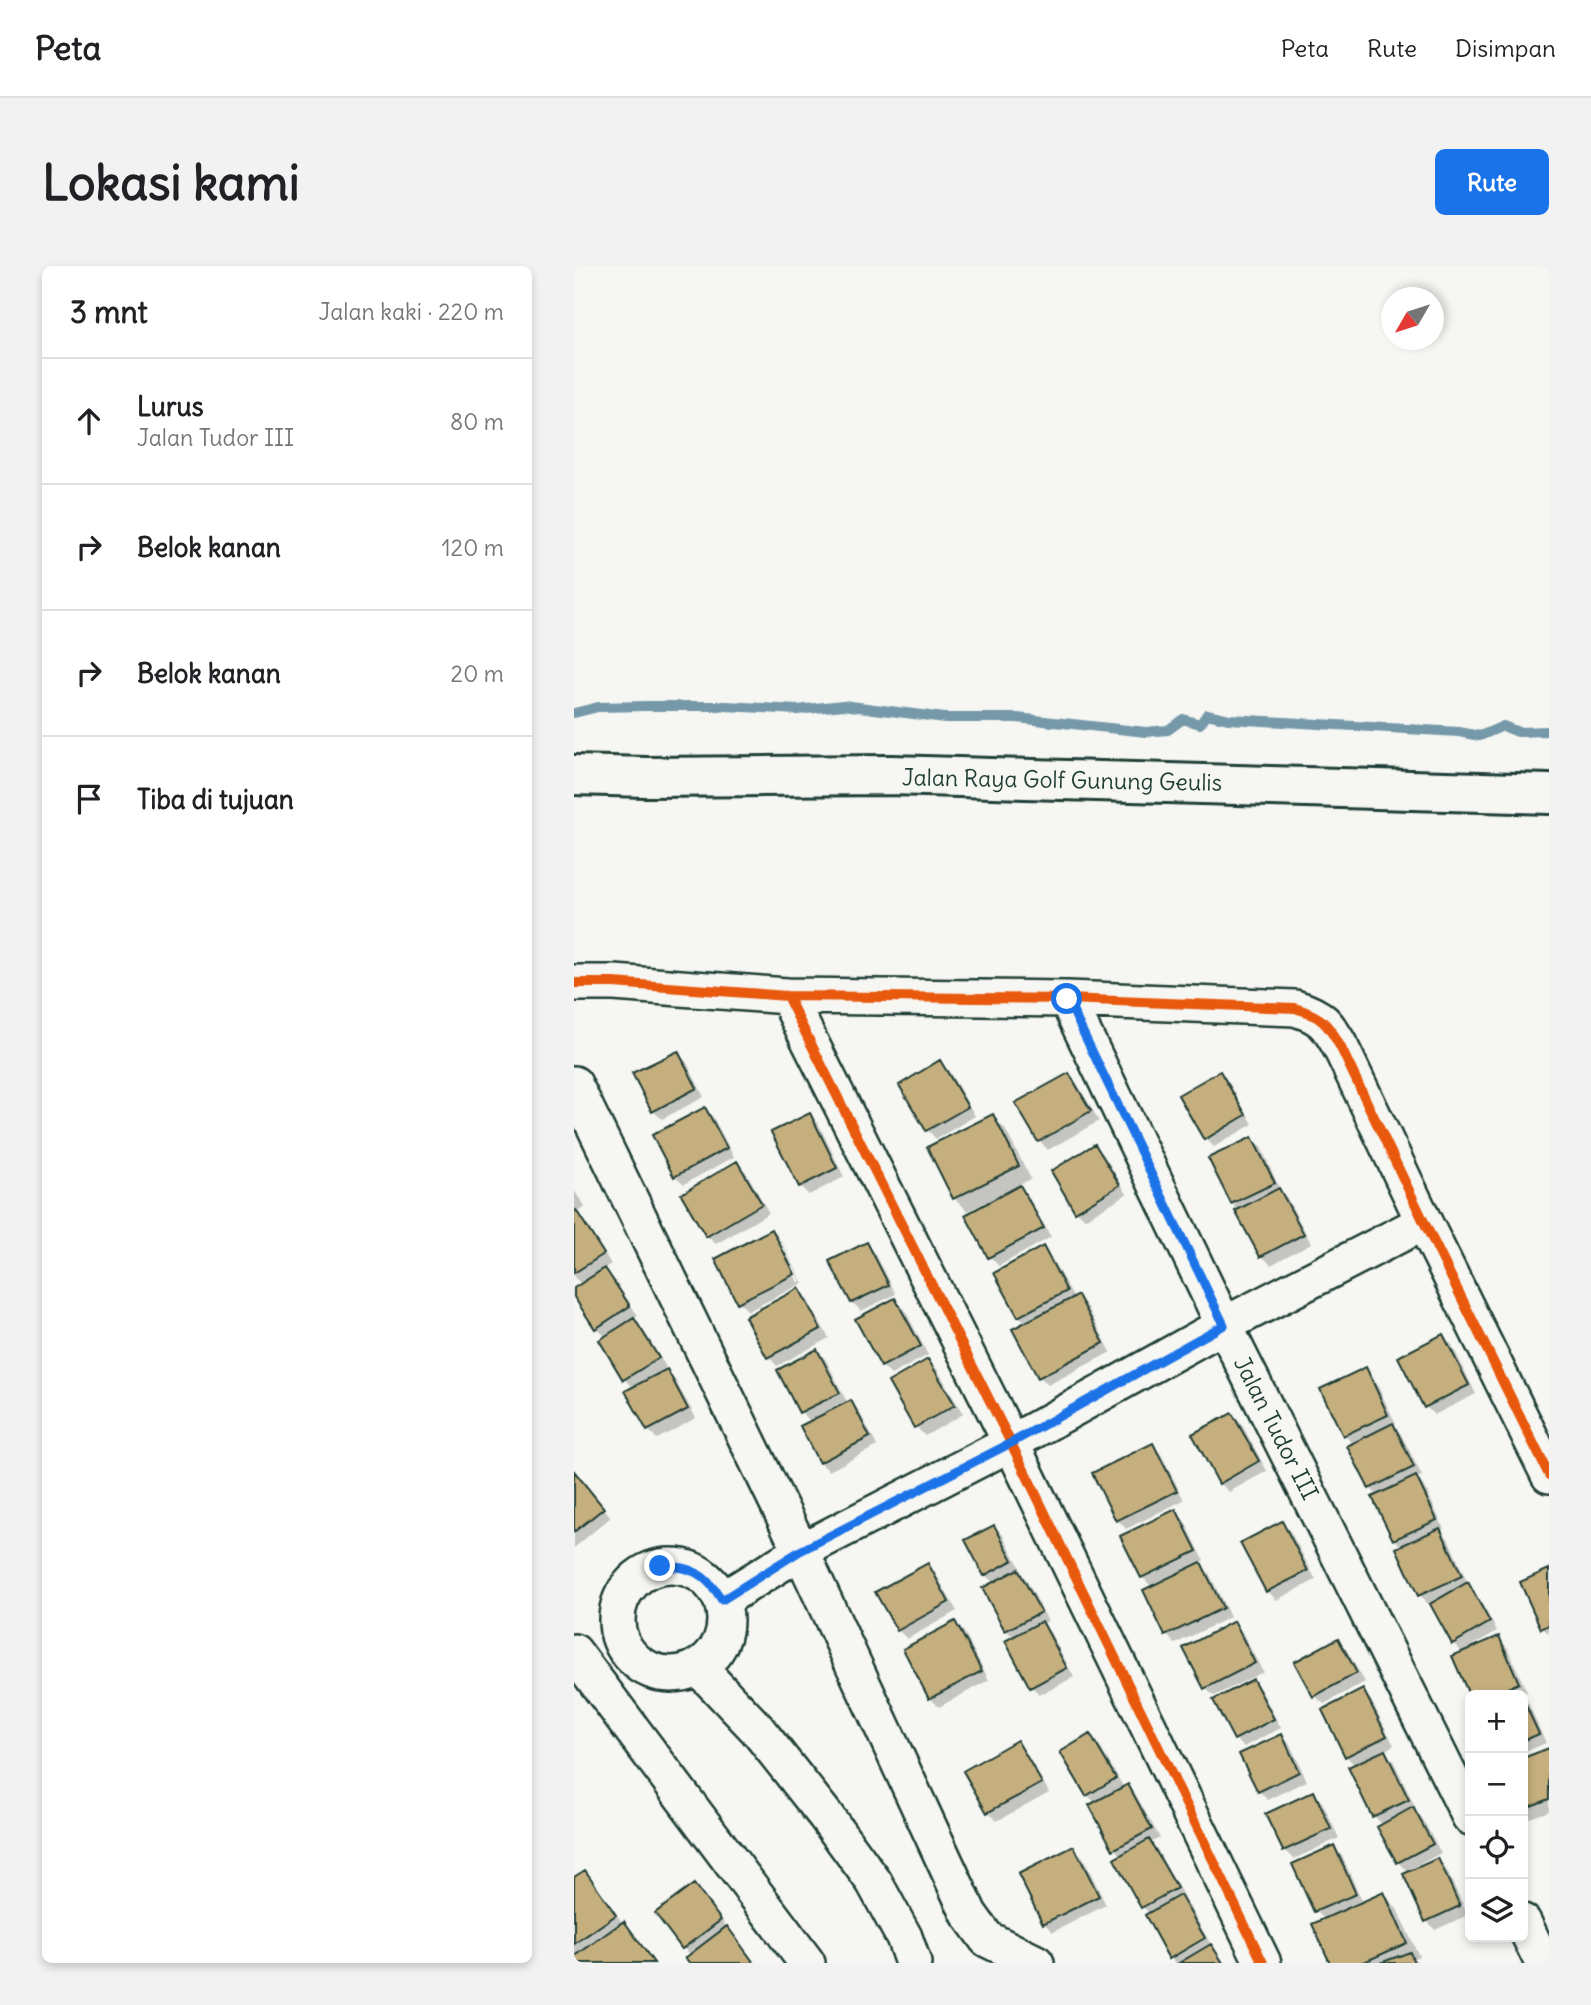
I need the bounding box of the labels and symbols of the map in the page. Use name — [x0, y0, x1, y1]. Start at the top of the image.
north arrow — [1381, 287, 1444, 350]
street label: Jalan Raya Golf Gunung Geulis — [902, 762, 1222, 797]
route start — [1051, 983, 1082, 1014]
street label: Jalan Tudor III — [1228, 1351, 1325, 1504]
route end — [644, 1550, 675, 1581]

